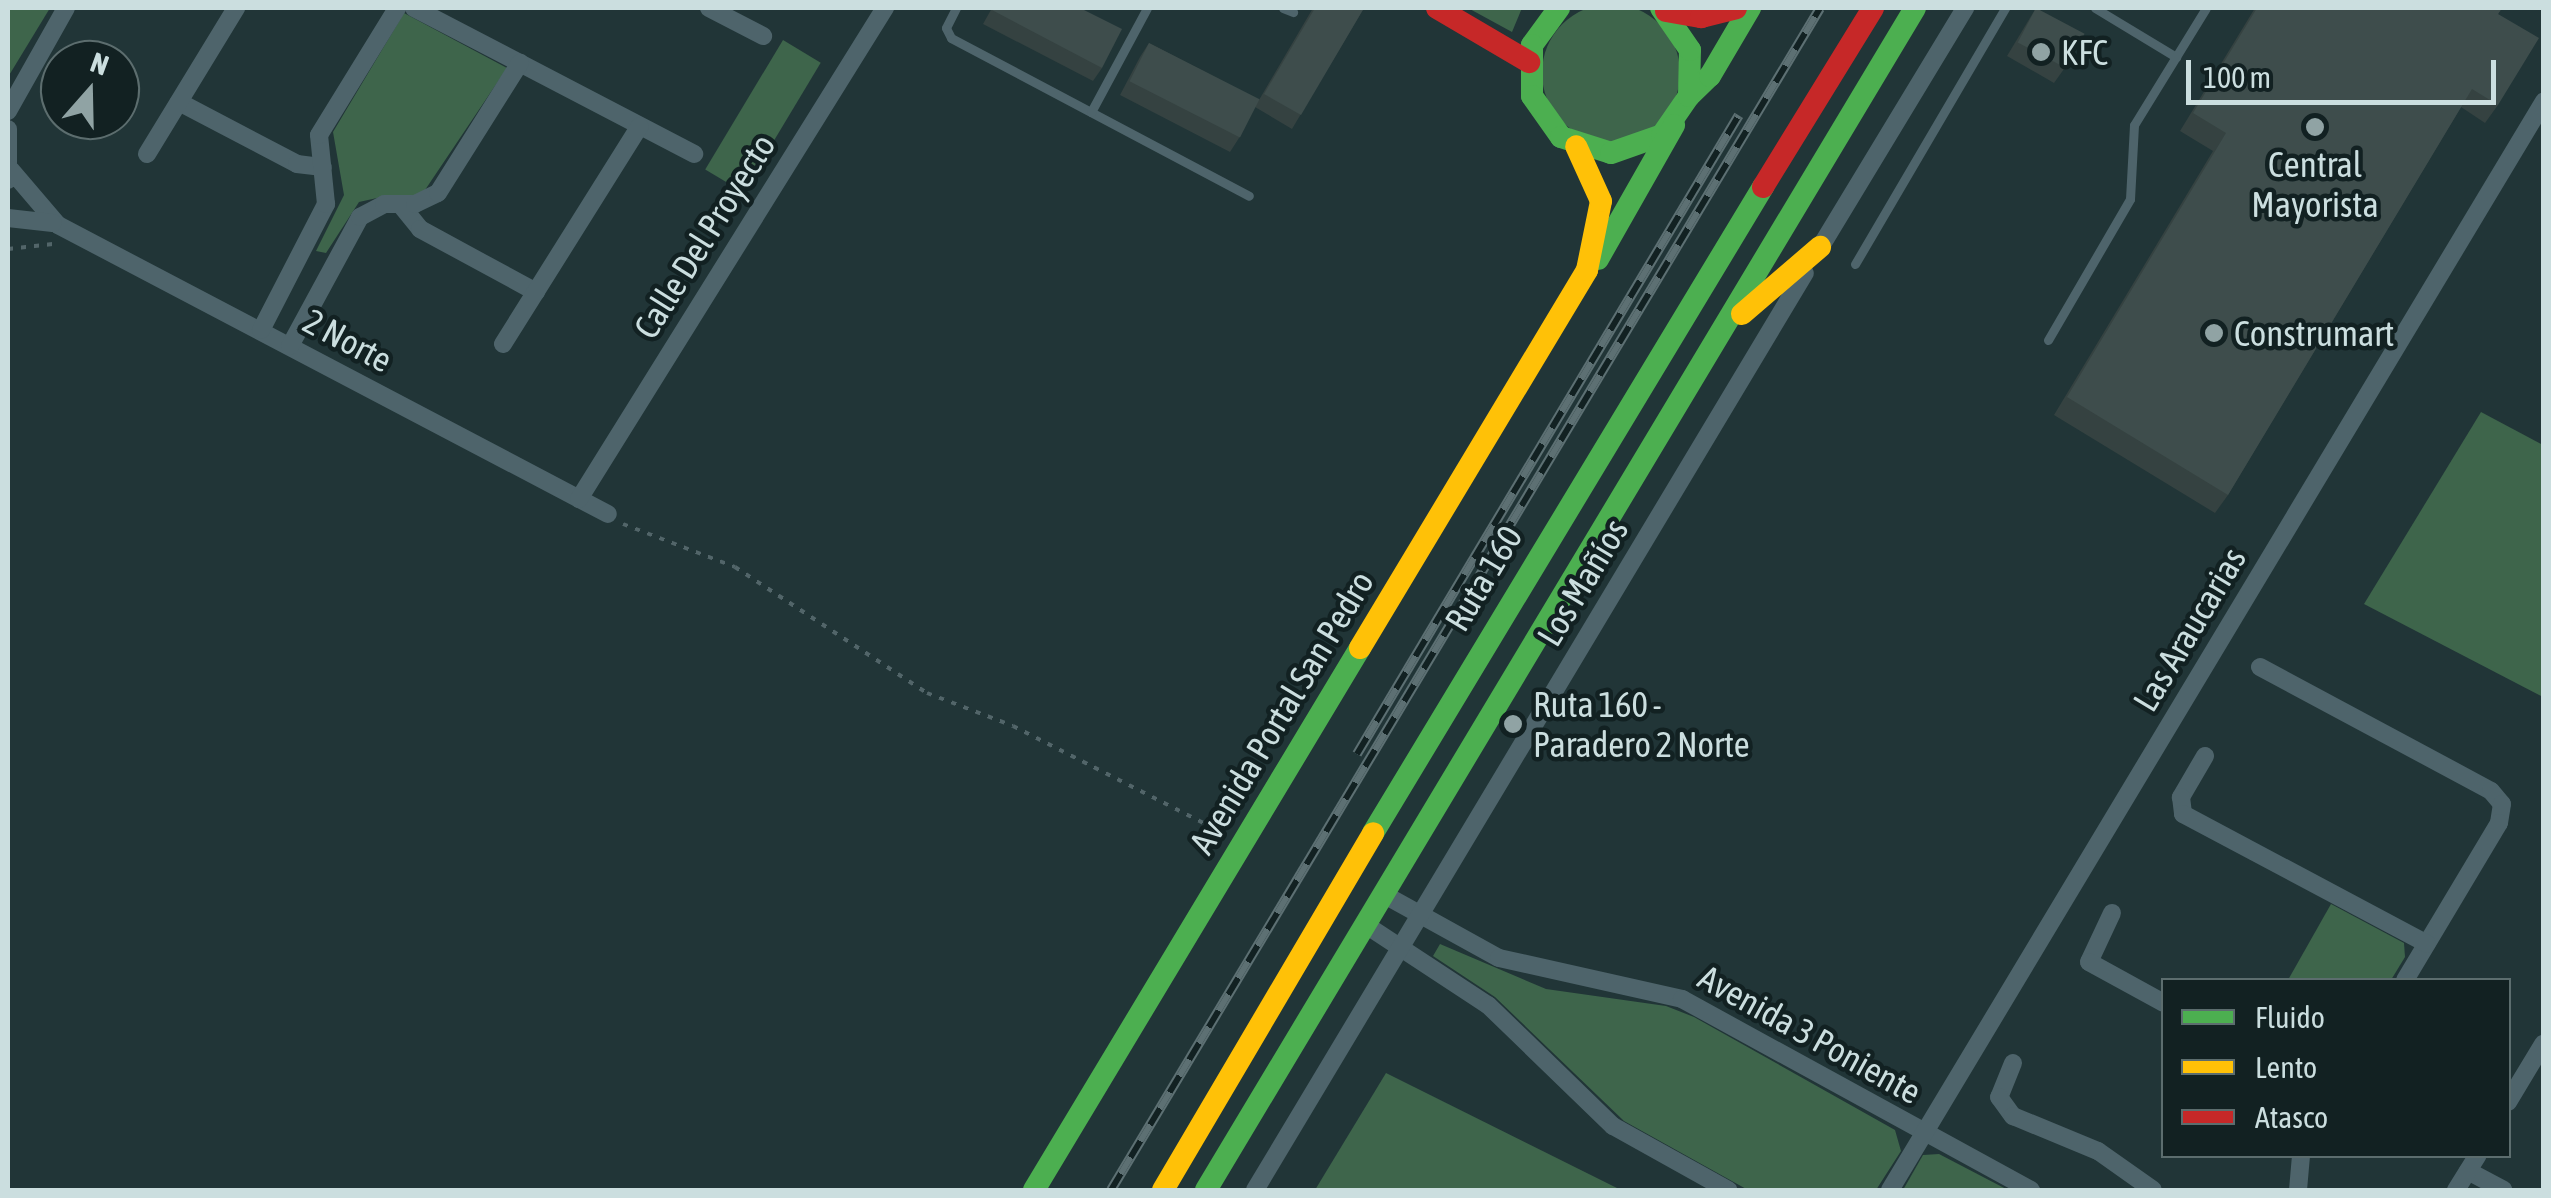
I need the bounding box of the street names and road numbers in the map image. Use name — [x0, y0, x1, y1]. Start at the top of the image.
street label: Calle Del Proyecto — [624, 126, 784, 346]
street label: 2 Norte — [297, 299, 399, 381]
street label: Los Mañíos — [1528, 511, 1636, 653]
street label: Ruta 160 — [1435, 518, 1531, 638]
street label: Las Araucarias — [2124, 540, 2254, 718]
street label: Avenida Portal San Pedro — [1180, 563, 1382, 861]
street label: Avenida 3 Poniente — [1691, 956, 1929, 1112]

